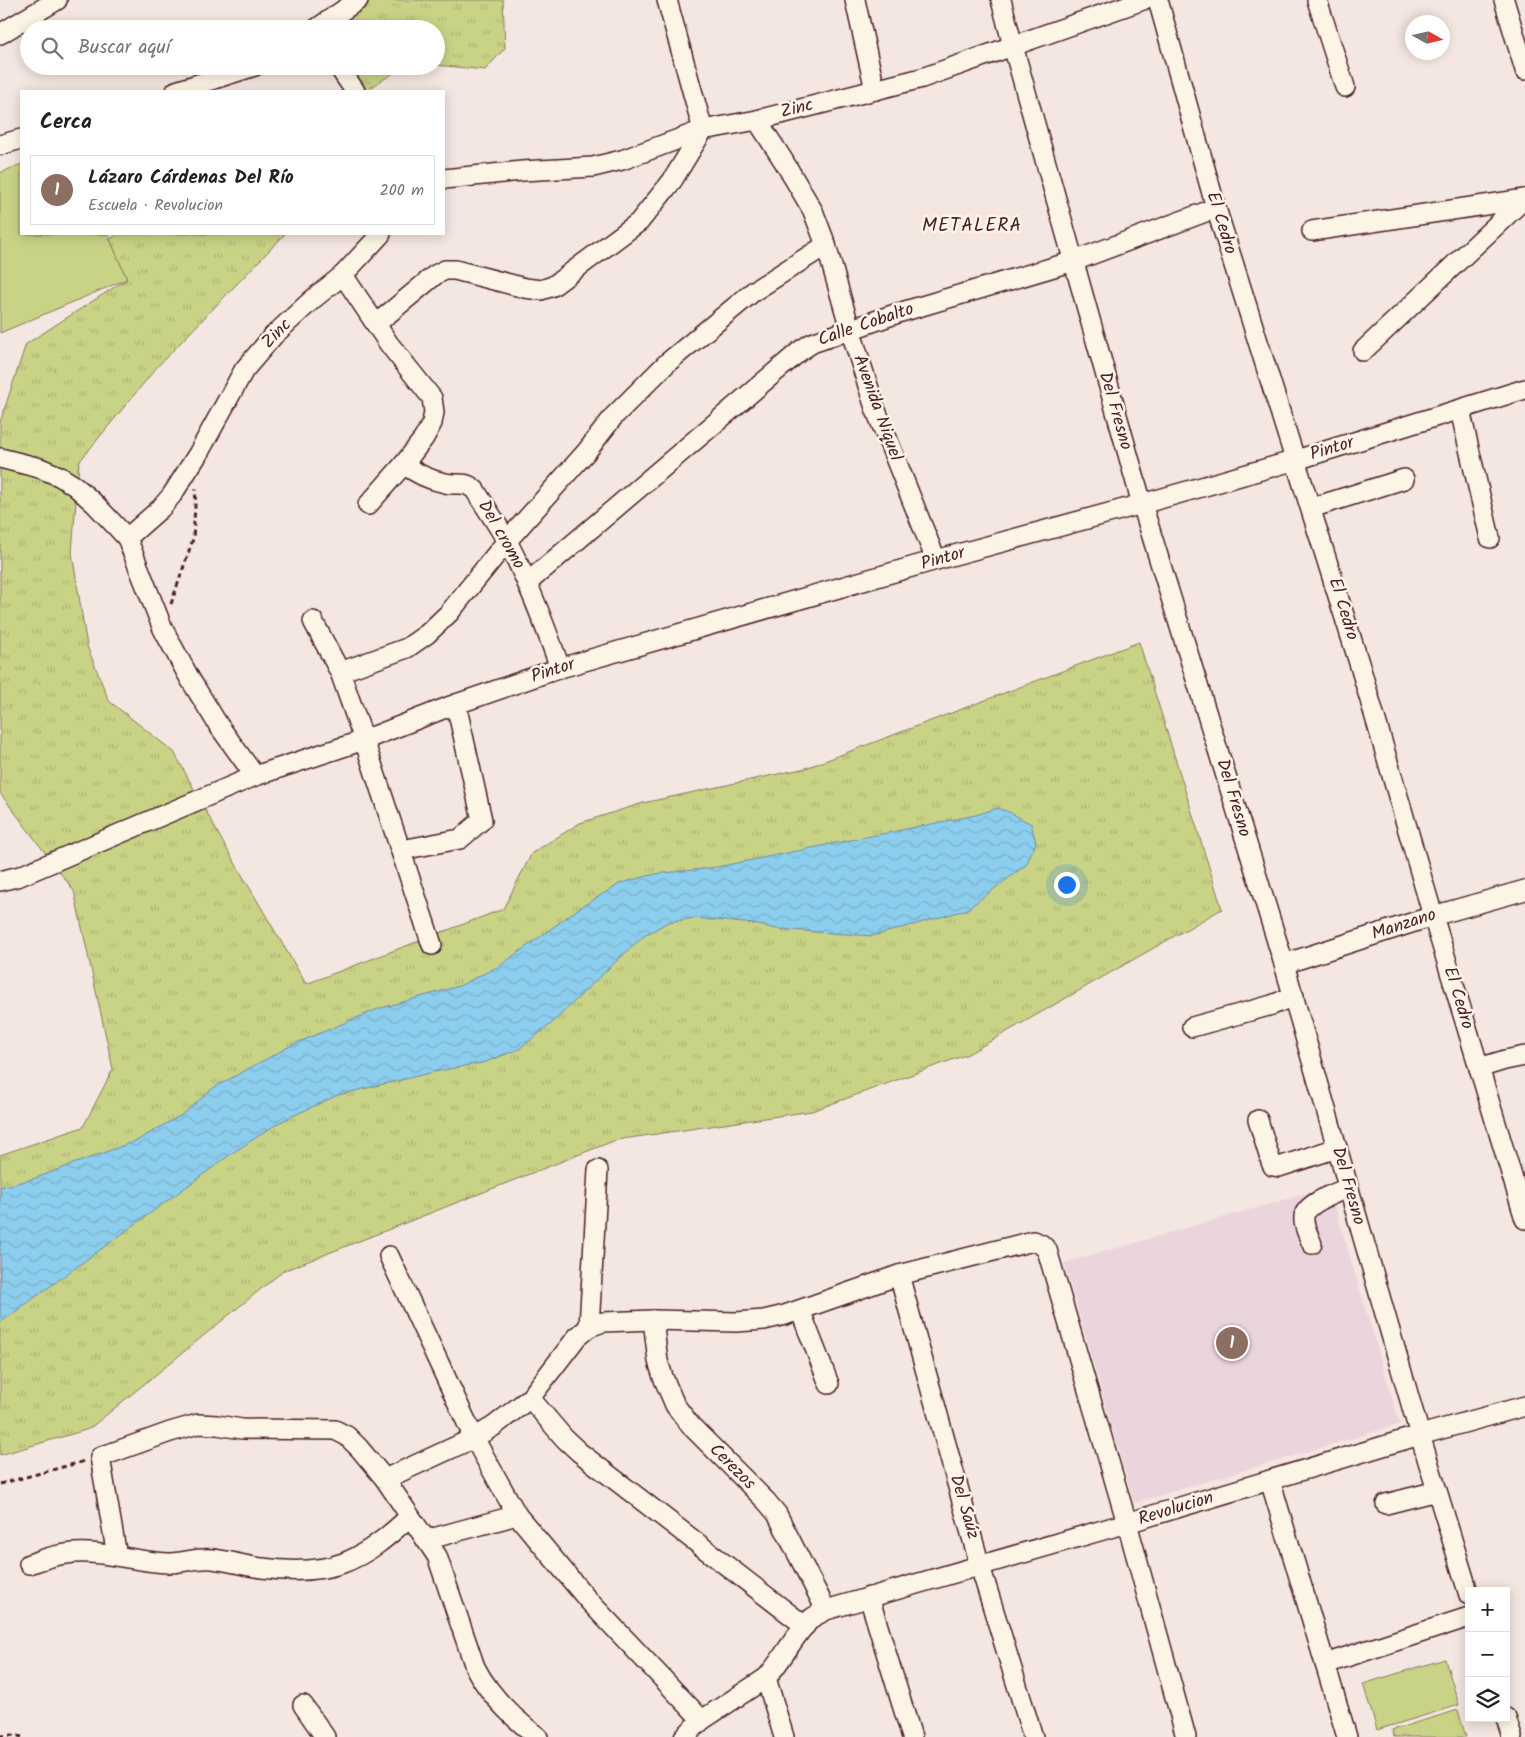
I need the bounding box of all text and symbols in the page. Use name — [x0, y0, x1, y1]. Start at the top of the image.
north arrow — [1405, 15, 1450, 60]
search box — [20, 20, 445, 75]
text: Buscar aquí — [78, 33, 170, 63]
icon: search — [38, 34, 66, 62]
street label: Zinc — [777, 91, 817, 127]
text: Cerca — [40, 106, 92, 139]
text: Lázaro Cárdenas Del Río — [88, 163, 294, 193]
text: 1 — [55, 178, 59, 203]
text: 200 m — [380, 178, 424, 203]
street label: El Cedro — [1198, 188, 1244, 258]
text: Escuela · Revolucion — [88, 193, 223, 218]
district label: METALERA — [922, 211, 1022, 241]
street label: Calle Cobalto — [814, 295, 918, 355]
street label: Zinc — [255, 312, 299, 356]
street label: Avenida Niquel — [844, 351, 910, 466]
street label: Del Fresno — [1090, 368, 1140, 454]
street label: Pintor — [1306, 428, 1359, 469]
street label: Del cromo — [469, 495, 533, 575]
street label: Pintor — [918, 539, 969, 579]
street label: El Cedro — [1320, 574, 1366, 644]
street label: Pintor — [527, 650, 580, 692]
street label: Del Fresno — [1207, 755, 1259, 841]
your location — [1054, 872, 1080, 898]
street label: Manzano — [1368, 901, 1440, 949]
street label: El Cedro — [1435, 963, 1481, 1033]
street label: Del Fresno — [1323, 1143, 1373, 1229]
pin: 1 — [1216, 1324, 1248, 1362]
street label: Cerezos — [702, 1437, 763, 1498]
street label: Del Saúz — [941, 1471, 987, 1543]
street label: Revolucion — [1135, 1484, 1217, 1534]
map controls — [1465, 1587, 1510, 1722]
button: + — [1465, 1587, 1510, 1632]
button: − — [1465, 1632, 1510, 1677]
button: layers — [1465, 1677, 1510, 1722]

